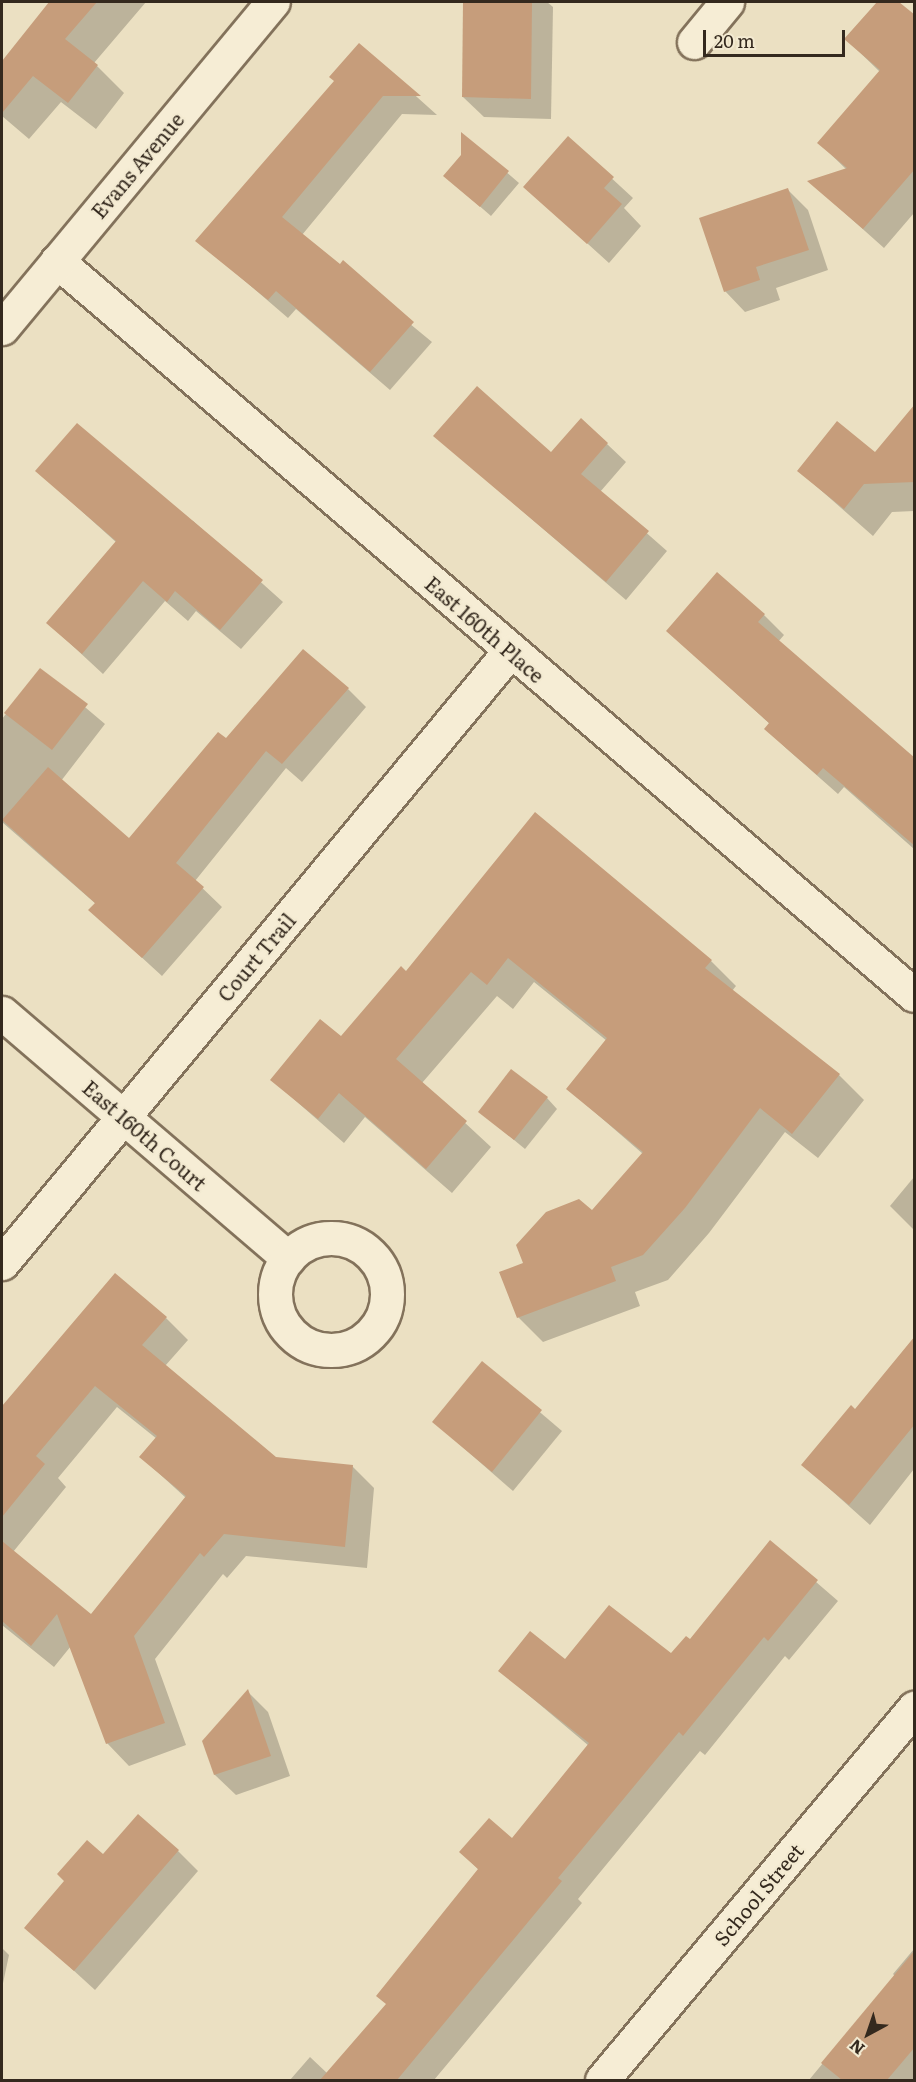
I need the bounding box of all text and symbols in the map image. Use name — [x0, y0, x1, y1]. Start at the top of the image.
scale bar — [706, 18, 848, 56]
text: 20 m — [714, 27, 755, 54]
street label: Evans Avenue — [86, 107, 188, 223]
street label: East 160th Place — [421, 571, 549, 687]
street label: Court Trail — [212, 908, 300, 1006]
street label: East 160th Court — [78, 1075, 212, 1195]
street label: School Street — [708, 1838, 808, 1950]
north arrow — [838, 2004, 898, 2064]
text: N — [844, 2034, 869, 2061]

